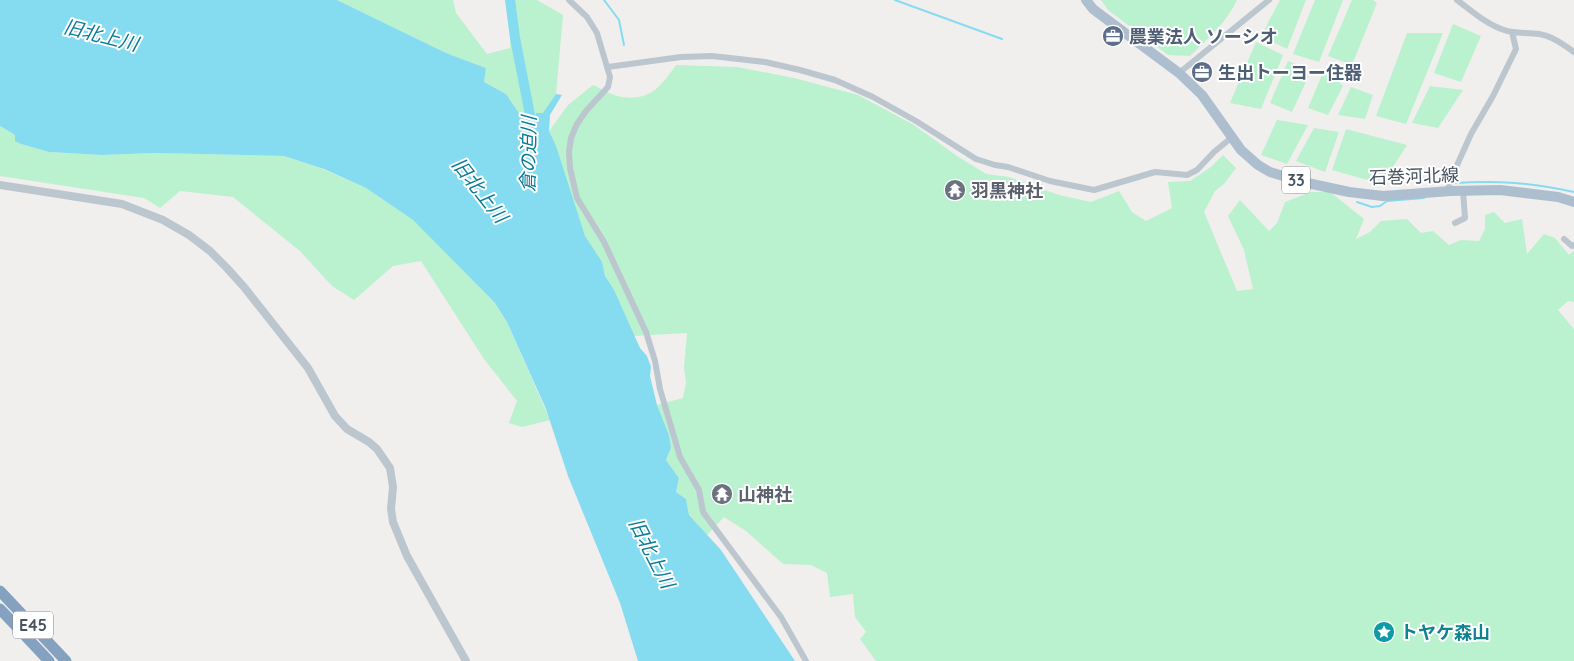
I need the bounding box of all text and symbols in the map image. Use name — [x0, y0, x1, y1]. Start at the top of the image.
water label: 旧北上川 — [61, 14, 143, 56]
office icon: 農業法人 ソーシオ — [1101, 24, 1125, 48]
place label: 農業法人 ソーシオ — [1129, 25, 1278, 48]
office icon: 生出トーヨー住器 — [1190, 60, 1214, 84]
place label: 生出トーヨー住器 — [1218, 61, 1362, 84]
water label: 倉の迫川 — [515, 114, 541, 192]
water label: 旧北上川 — [447, 153, 514, 229]
street label: 石巻河北線 — [1369, 163, 1459, 189]
road number: 33 — [1282, 166, 1310, 194]
temple icon: 羽黒神社 — [943, 178, 967, 202]
place label: 羽黒神社 — [971, 179, 1043, 202]
temple icon: 山神社 — [710, 482, 734, 506]
place label: 山神社 — [738, 483, 792, 506]
water label: 旧北上川 — [624, 514, 681, 594]
road number: E45 — [13, 612, 53, 638]
place icon: トヤケ森山 — [1372, 620, 1396, 644]
place label: トヤケ森山 — [1400, 621, 1490, 644]

